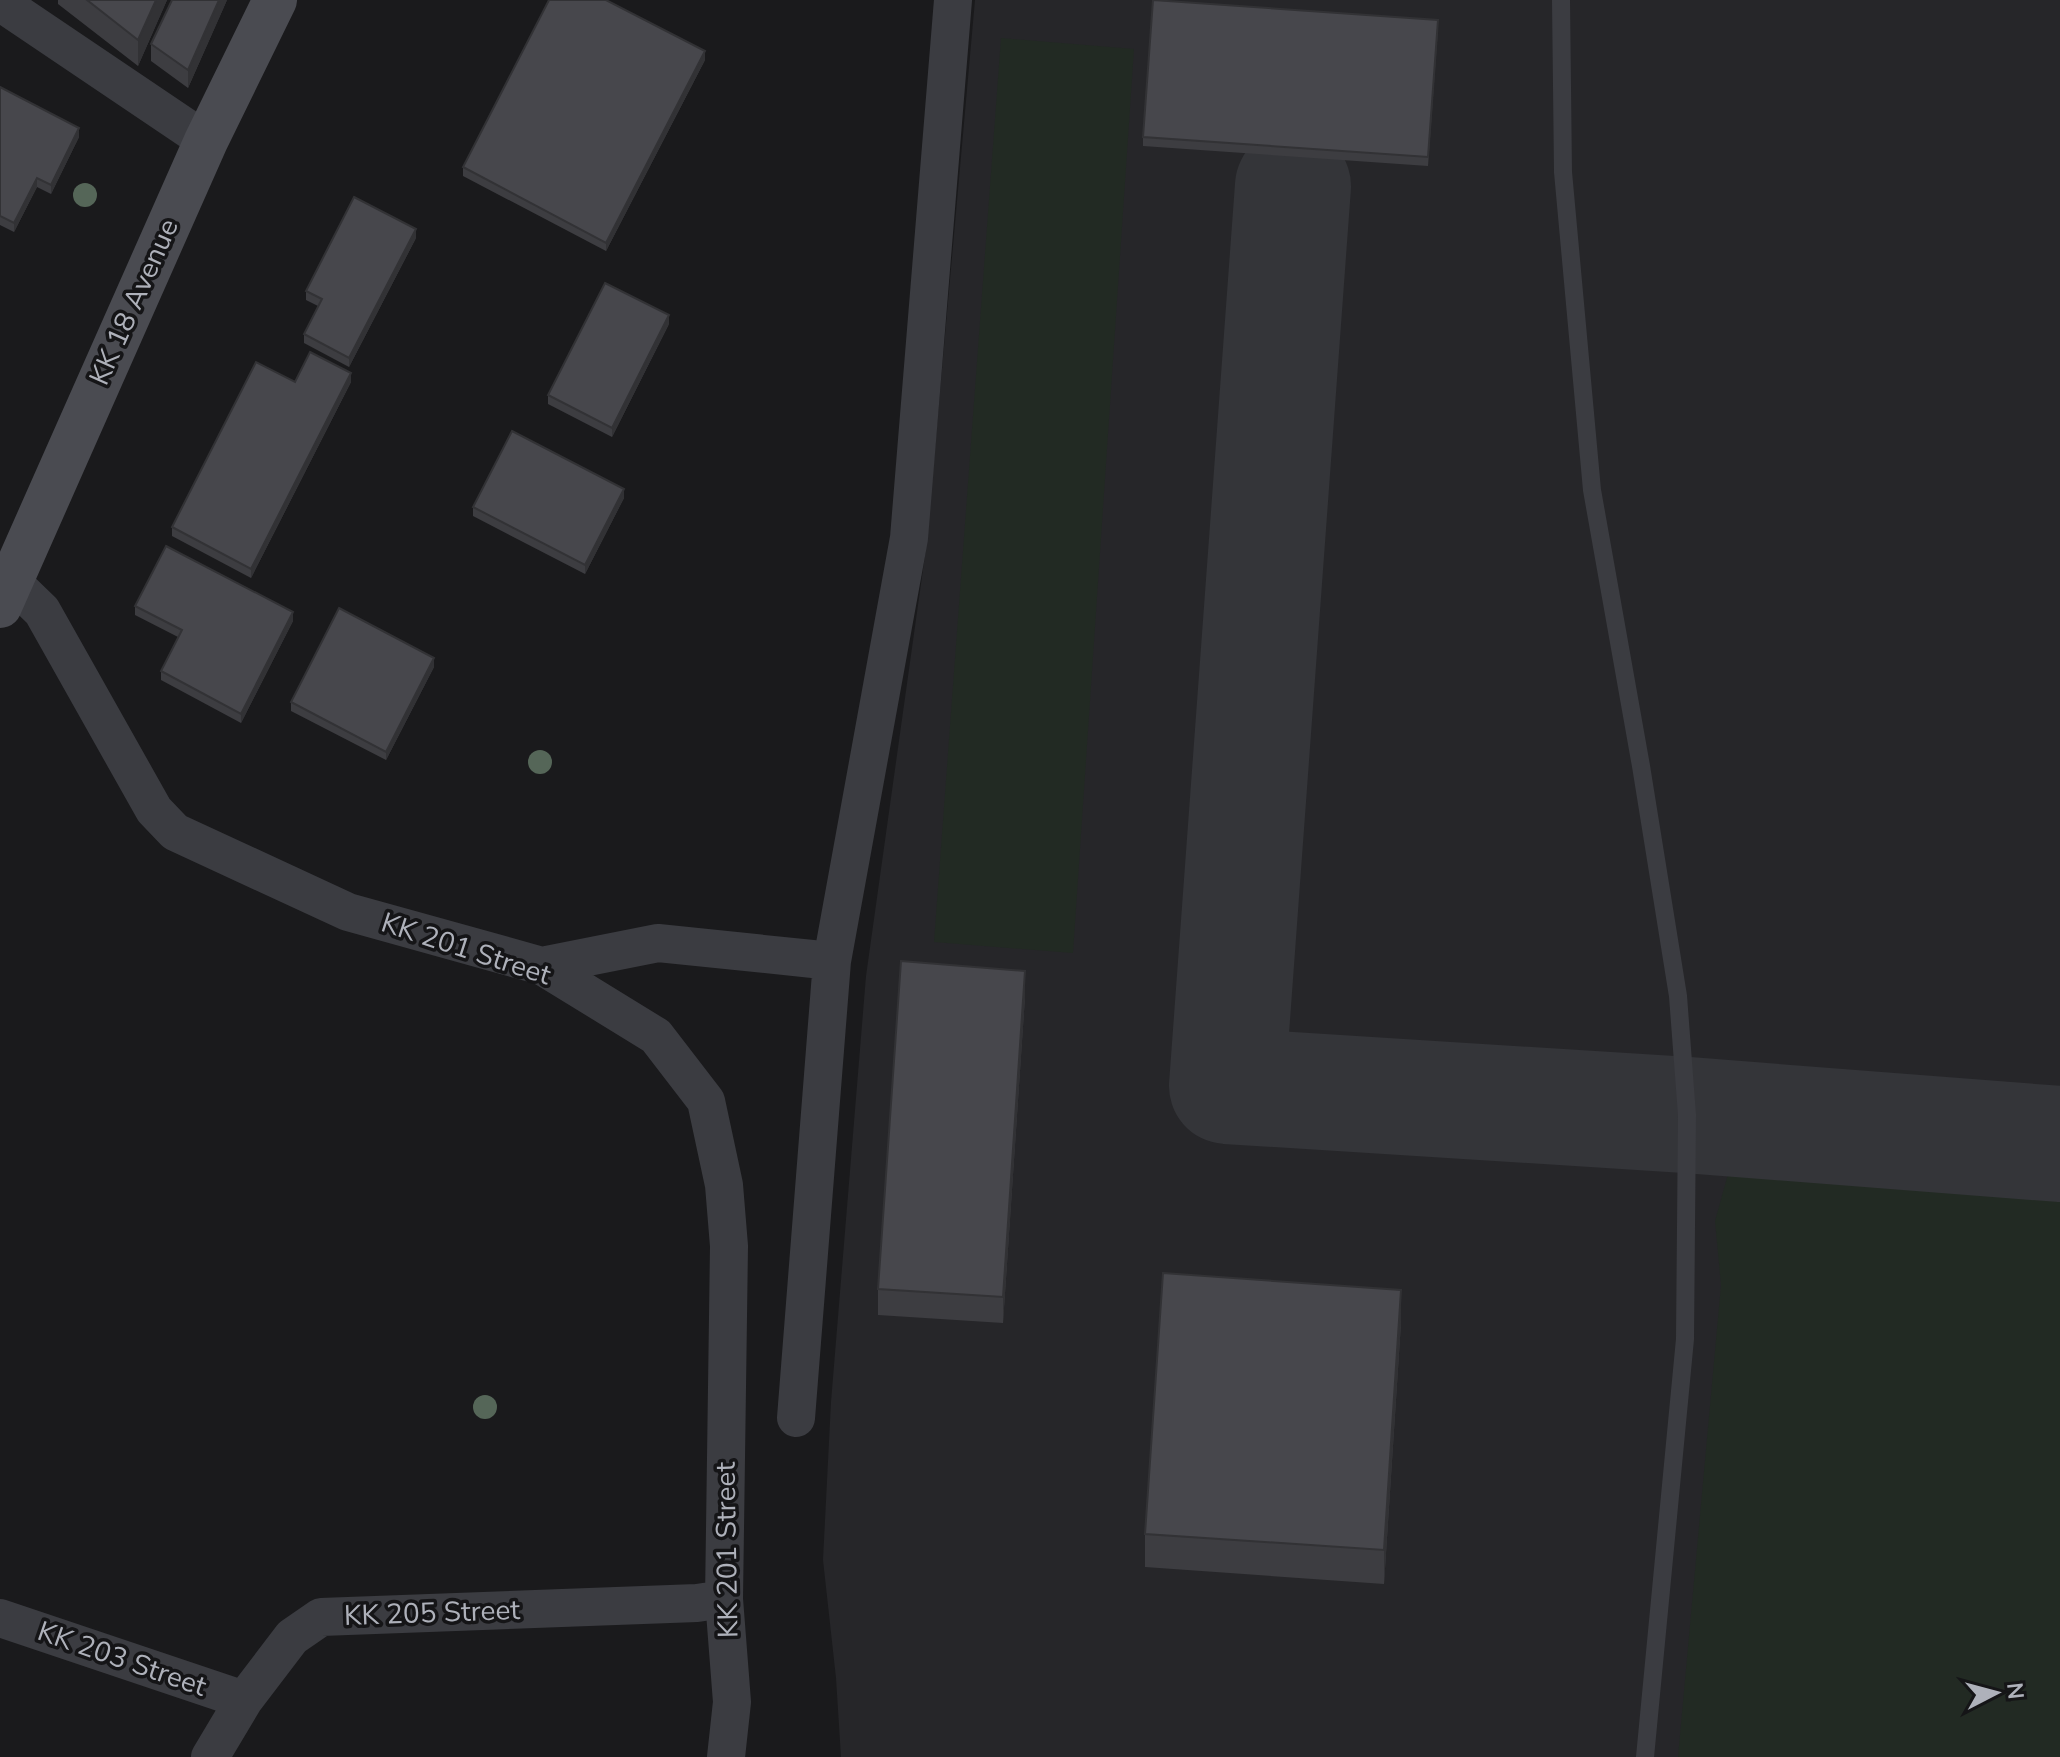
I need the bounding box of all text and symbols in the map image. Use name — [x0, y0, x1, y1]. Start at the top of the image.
street label: KK 18 Avenue — [80, 213, 188, 391]
street label: KK 201 Street — [376, 904, 556, 994]
street label: KK 201 Street — [706, 1461, 748, 1638]
street label: KK 205 Street — [343, 1591, 521, 1635]
street label: KK 203 Street — [33, 1612, 212, 1706]
north arrow — [1956, 1653, 2036, 1733]
text: N — [1999, 1681, 2031, 1701]

